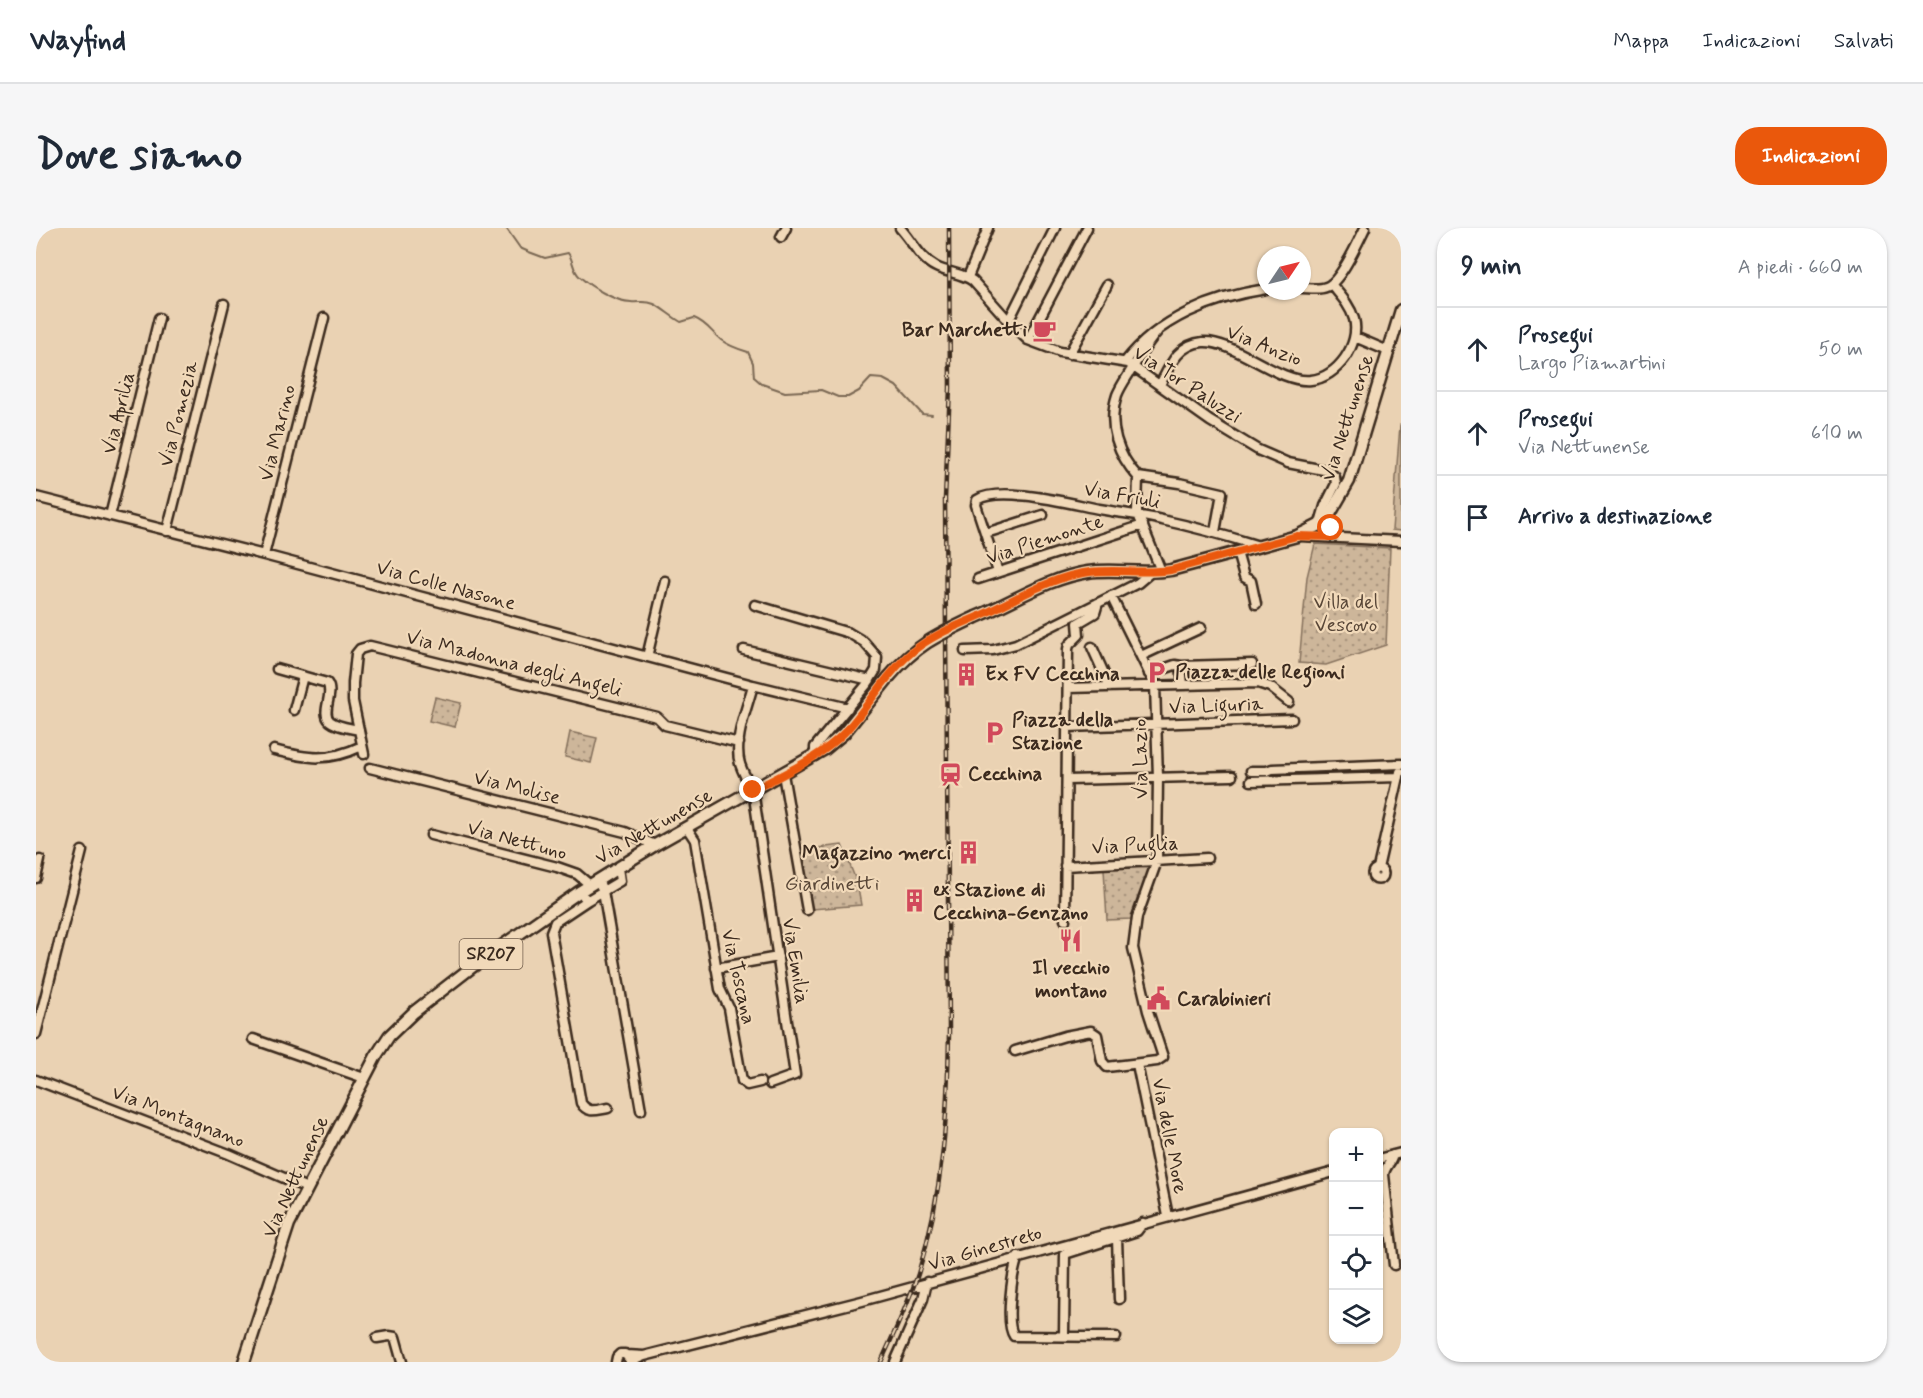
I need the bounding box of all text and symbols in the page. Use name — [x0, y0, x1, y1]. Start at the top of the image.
text: Wayfind — [30, 23, 126, 60]
text: Mappa — [1613, 27, 1669, 55]
text: Indicazioni — [1702, 27, 1801, 55]
text: Salvati — [1834, 27, 1893, 55]
button: Indicazioni — [1735, 127, 1887, 185]
text: Dove siamo — [36, 129, 242, 184]
north arrow — [1257, 246, 1311, 300]
text: 9 min — [1461, 250, 1522, 284]
text: A piedi · 660 m — [1738, 254, 1863, 281]
place label: Bar Marchetti — [902, 317, 1027, 344]
cafe icon: Bar Marchetti — [1032, 317, 1058, 343]
street label: Via Anzio — [1222, 319, 1306, 373]
text: Prosegui — [1518, 322, 1593, 350]
icon: ahead — [1461, 333, 1494, 366]
text: 50 m — [1818, 336, 1863, 363]
street label: Via Tor Paluzzi — [1128, 340, 1246, 430]
text: Largo Piamartini — [1518, 350, 1666, 377]
street label: Via Nettunense — [1315, 351, 1381, 485]
street label: Via Pomezia — [153, 357, 205, 470]
street label: Via Aprilia — [96, 369, 143, 457]
street label: Via Marino — [253, 382, 303, 484]
text: Prosegui — [1518, 406, 1593, 434]
icon: ahead — [1461, 417, 1494, 450]
text: 610 m — [1811, 420, 1863, 447]
text: Via Nettunense — [1518, 434, 1650, 461]
street label: Via Friuli — [1082, 476, 1162, 516]
icon: arrive — [1461, 501, 1494, 534]
text: Arrivo a destinazione — [1518, 503, 1712, 531]
street label: Via Piemonte — [983, 508, 1107, 572]
route start — [1317, 514, 1343, 540]
street label: Via Colle Nasone — [373, 554, 519, 618]
park label: Villa del Vescovo — [1314, 589, 1379, 639]
street label: Via Madonna degli Angeli — [403, 624, 625, 706]
parking icon: Piazza delle Regioni — [1144, 659, 1170, 685]
place label: Piazza delle Regioni — [1175, 659, 1345, 688]
building icon: Ex FV Cecchina — [954, 661, 980, 687]
place label: Ex FV Cecchina — [985, 661, 1120, 688]
street label: Via Liguria — [1168, 691, 1265, 723]
place label: Piazza della Stazione — [1012, 707, 1114, 757]
parking icon: Piazza della Stazione — [981, 719, 1007, 745]
street label: Via Lazio — [1127, 719, 1155, 799]
station icon: Cecchina — [937, 761, 963, 787]
place label: Cecchina — [968, 761, 1042, 788]
street label: Via Molise — [471, 764, 563, 812]
route end — [739, 776, 765, 802]
street label: Via Nettunense — [590, 782, 718, 872]
street label: Via Nettuno — [464, 815, 570, 867]
street label: Via Puglia — [1091, 830, 1179, 864]
place label: Magazzino merci — [802, 840, 951, 869]
building icon: Magazzino merci — [956, 840, 982, 866]
park label: Giardinetti — [785, 871, 879, 898]
place label: ex Stazione di Cecchina-Genzano — [933, 877, 1088, 927]
building icon: ex Stazione di Cecchina-Genzano — [902, 888, 928, 914]
street label: Via Emilia — [775, 916, 815, 1006]
street label: Via Toscana — [714, 927, 762, 1027]
restaurant icon: Il vecchio montano — [1058, 927, 1084, 953]
road number: SR207 — [460, 939, 522, 969]
place label: Il vecchio montano — [1032, 955, 1110, 1005]
public building icon: Carabinieri — [1146, 986, 1172, 1012]
place label: Carabinieri — [1177, 986, 1271, 1013]
street label: Via delle More — [1145, 1076, 1193, 1196]
street label: Via Montagnano — [108, 1079, 248, 1155]
street label: Via Nettunense — [256, 1112, 336, 1242]
map controls — [1329, 1128, 1383, 1344]
button: + — [1329, 1128, 1383, 1182]
button: − — [1329, 1182, 1383, 1236]
street label: Via Ginestreto — [925, 1220, 1045, 1278]
button: locate — [1329, 1236, 1383, 1290]
button: layers — [1329, 1290, 1383, 1344]

